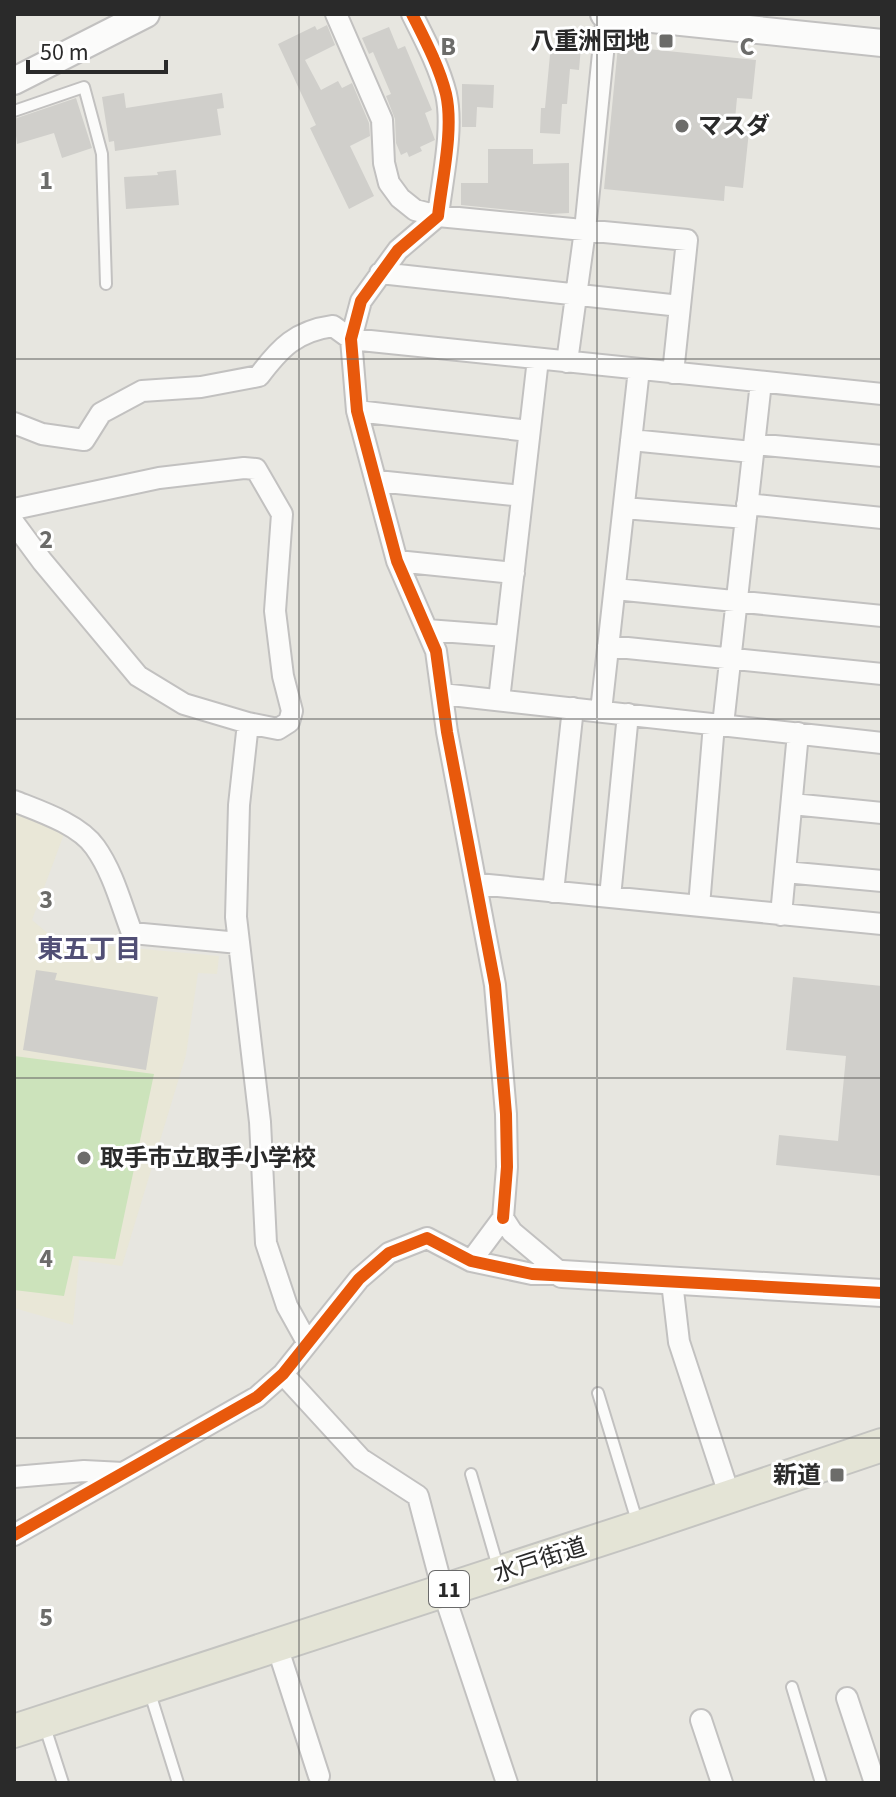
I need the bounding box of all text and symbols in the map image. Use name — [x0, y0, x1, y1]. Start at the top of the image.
scale bar — [28, 24, 166, 74]
place label: 八重洲団地 — [530, 24, 650, 59]
text: B — [440, 28, 456, 65]
text: C — [739, 28, 755, 65]
marker: 八重洲団地 — [657, 32, 675, 50]
text: 50 m — [40, 35, 89, 70]
place label: マスダ — [698, 109, 770, 144]
marker: マスダ — [673, 117, 691, 135]
text: 1 — [39, 162, 53, 199]
text: 2 — [39, 521, 53, 558]
text: 3 — [39, 881, 53, 918]
district label: 東五丁目 — [37, 931, 141, 968]
place label: 取手市立取手小学校 — [100, 1141, 316, 1176]
marker: 取手市立取手小学校 — [75, 1149, 93, 1167]
text: 4 — [39, 1240, 53, 1277]
place label: 新道 — [773, 1458, 821, 1493]
marker: 新道 — [828, 1466, 846, 1484]
street label: 水戸街道 — [489, 1529, 591, 1592]
road number: 11 — [429, 1571, 469, 1607]
text: 5 — [39, 1599, 53, 1636]

